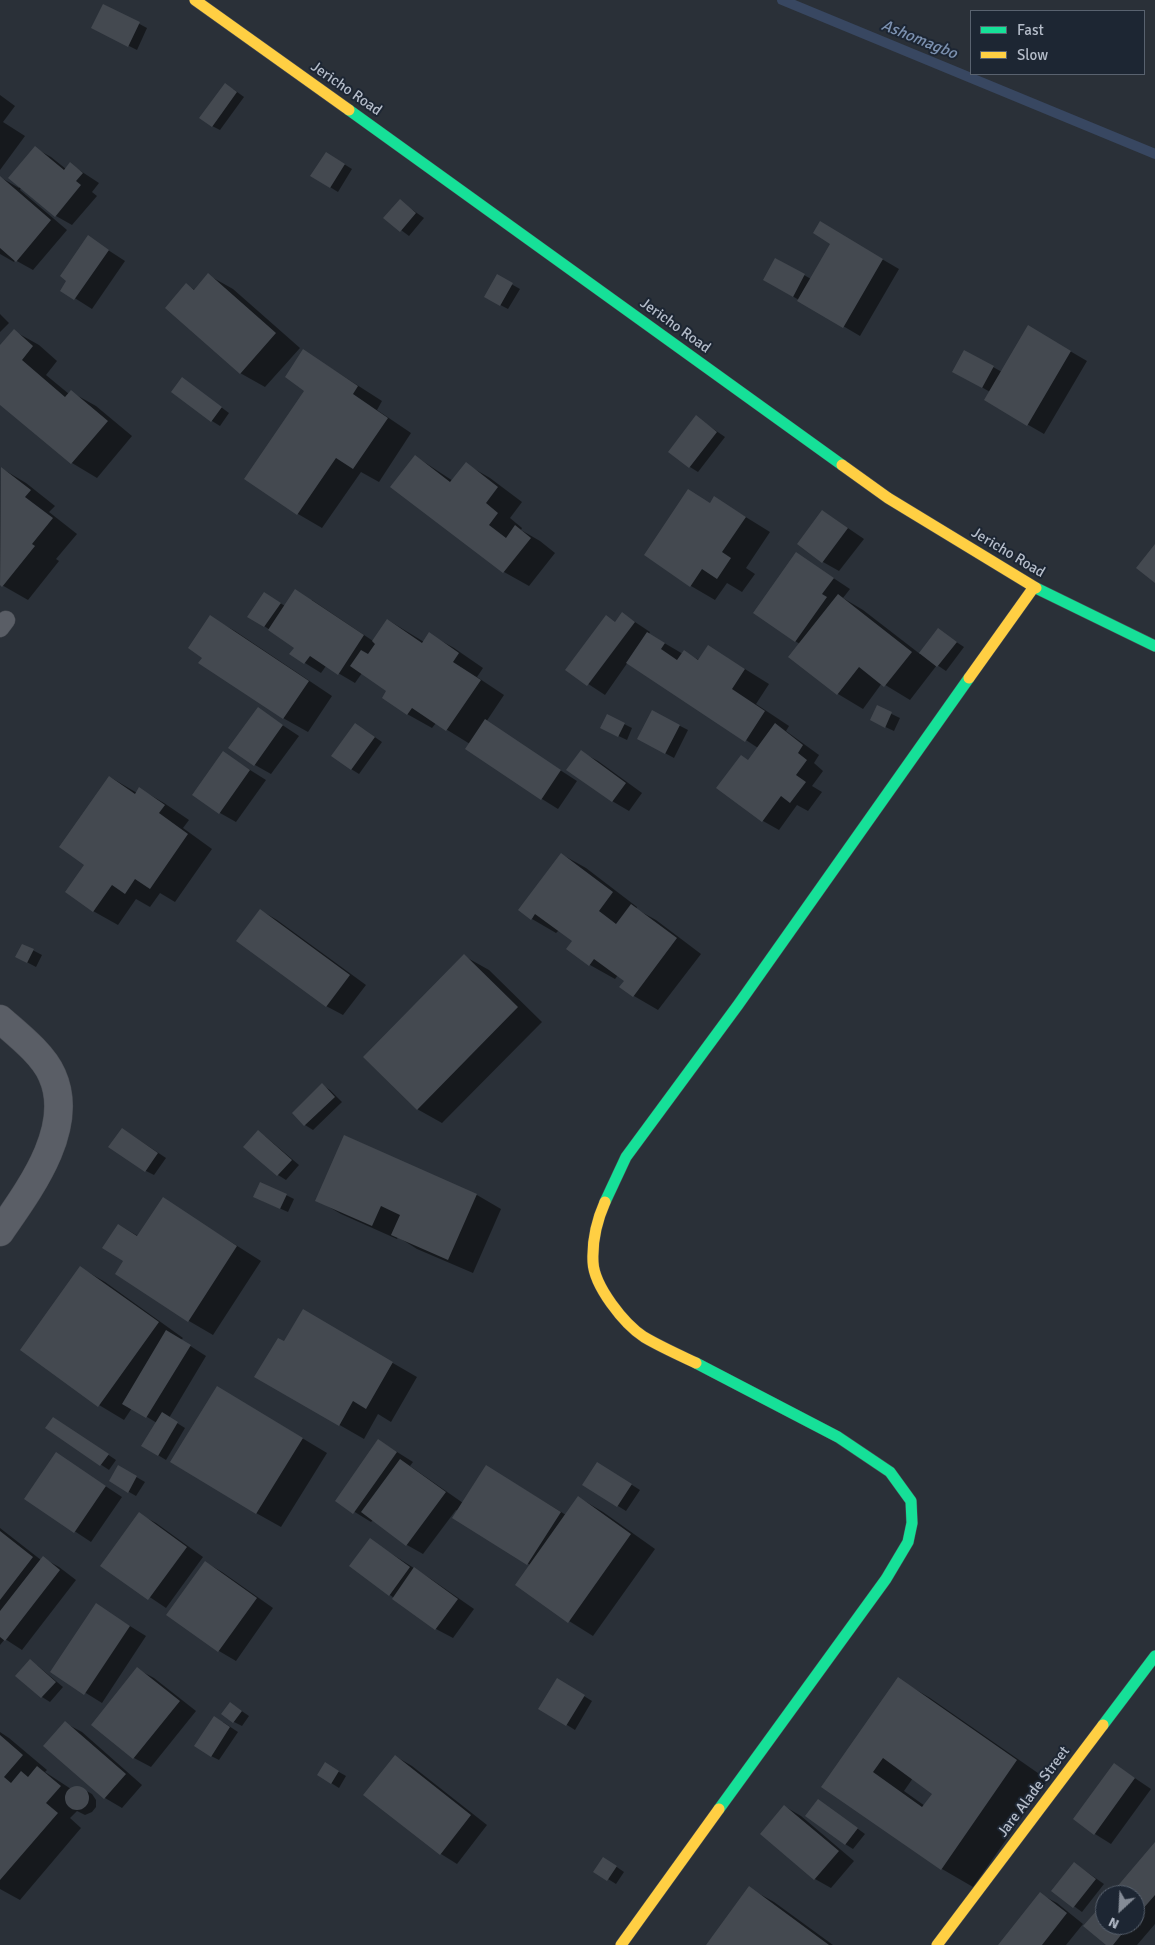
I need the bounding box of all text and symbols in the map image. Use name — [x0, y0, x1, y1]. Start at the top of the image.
legend — [970, 10, 1145, 75]
water label: Ashomagbo — [878, 16, 960, 64]
text: Fast — [1017, 21, 1044, 39]
text: Slow — [1017, 46, 1048, 64]
street label: Jericho Road — [307, 58, 385, 120]
street label: Jericho Road — [636, 294, 714, 358]
street label: Jericho Road — [968, 524, 1048, 582]
street label: Jare Alade Street — [994, 1743, 1074, 1841]
north arrow — [1095, 1885, 1145, 1935]
text: N — [1106, 1913, 1122, 1933]

